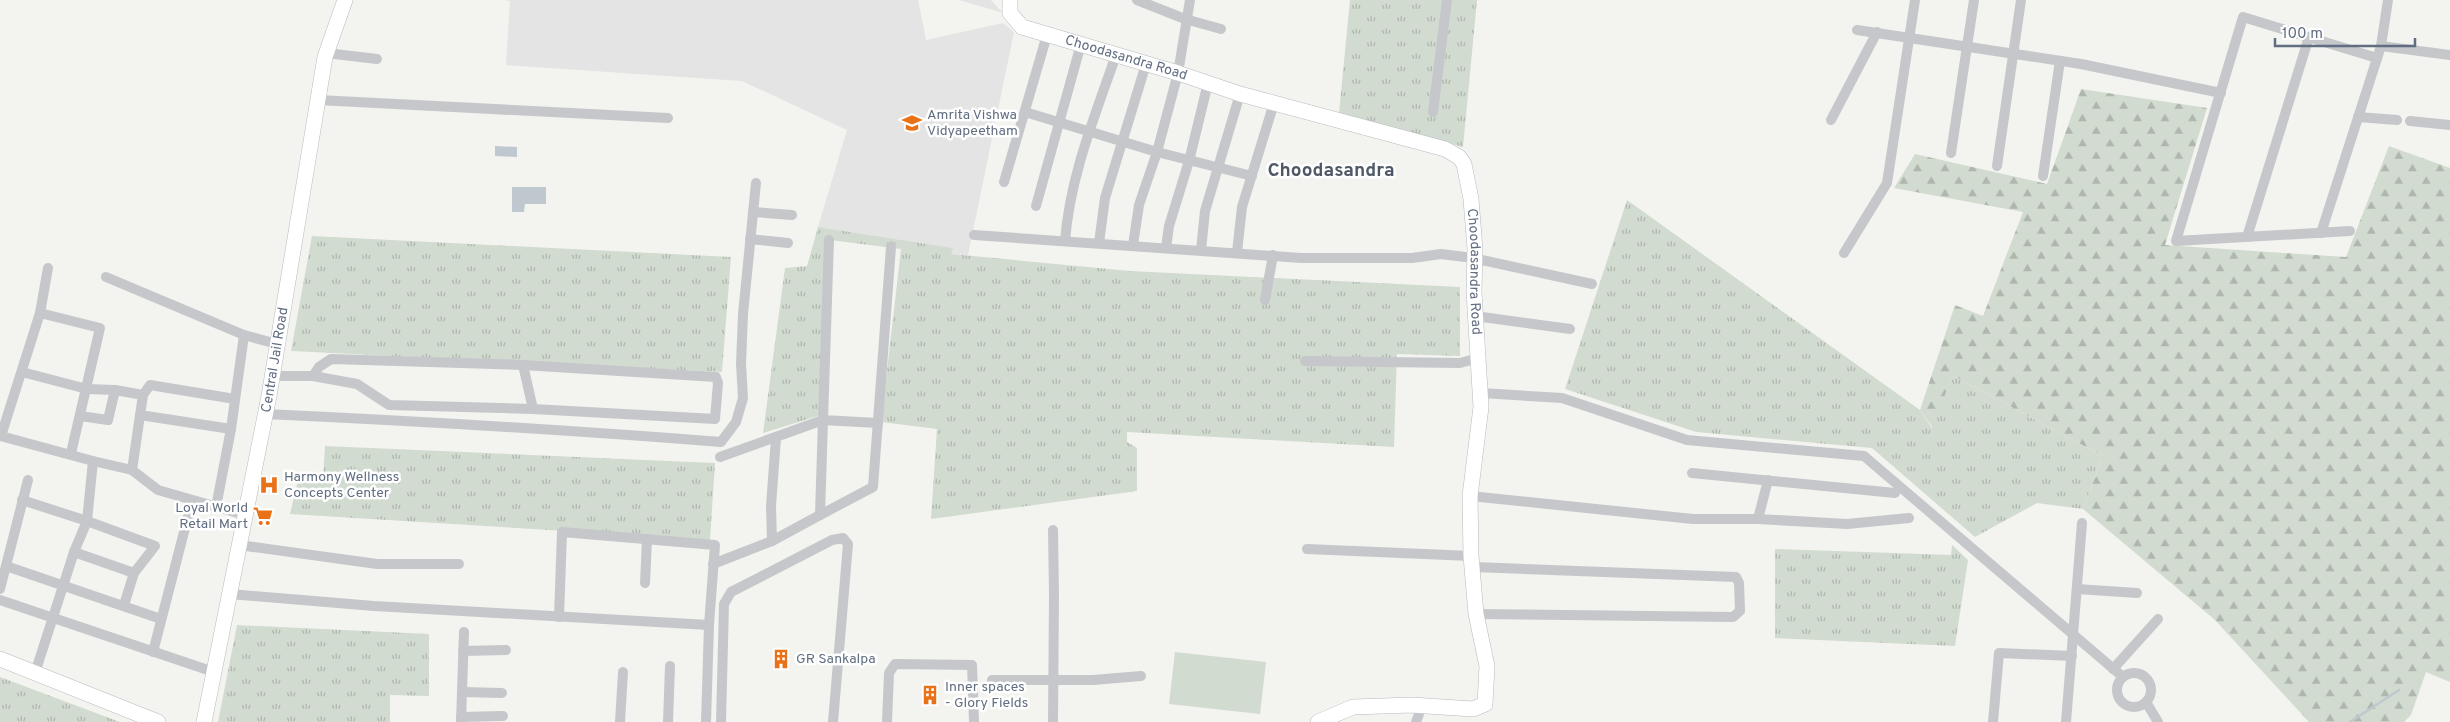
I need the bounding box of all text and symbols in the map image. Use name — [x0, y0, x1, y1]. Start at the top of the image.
scale bar — [2275, 15, 2415, 47]
text: 100 m — [2282, 25, 2323, 44]
street label: Choodasandra Road — [1063, 32, 1190, 84]
place label: Amrita Vishwa Vidyapeetham — [927, 107, 1018, 140]
school or university icon: Amrita Vishwa Vidyapeetham — [901, 112, 923, 134]
district label: Choodasandra — [1267, 159, 1395, 183]
street label: Choodasandra Road — [1463, 208, 1485, 335]
street label: Central Jail Road — [257, 306, 292, 414]
place label: Harmony Wellness Concepts Center — [284, 469, 399, 502]
hospital icon: Harmony Wellness Concepts Center — [258, 474, 280, 496]
place label: Loyal World Retail Mart — [175, 500, 248, 533]
supermarket icon: Loyal World Retail Mart — [252, 505, 274, 527]
building icon: GR Sankalpa — [770, 648, 792, 670]
place label: GR Sankalpa — [796, 651, 876, 668]
place label: Inner spaces - Glory Fields — [945, 679, 1028, 712]
building icon: Inner spaces - Glory Fields — [919, 684, 941, 706]

